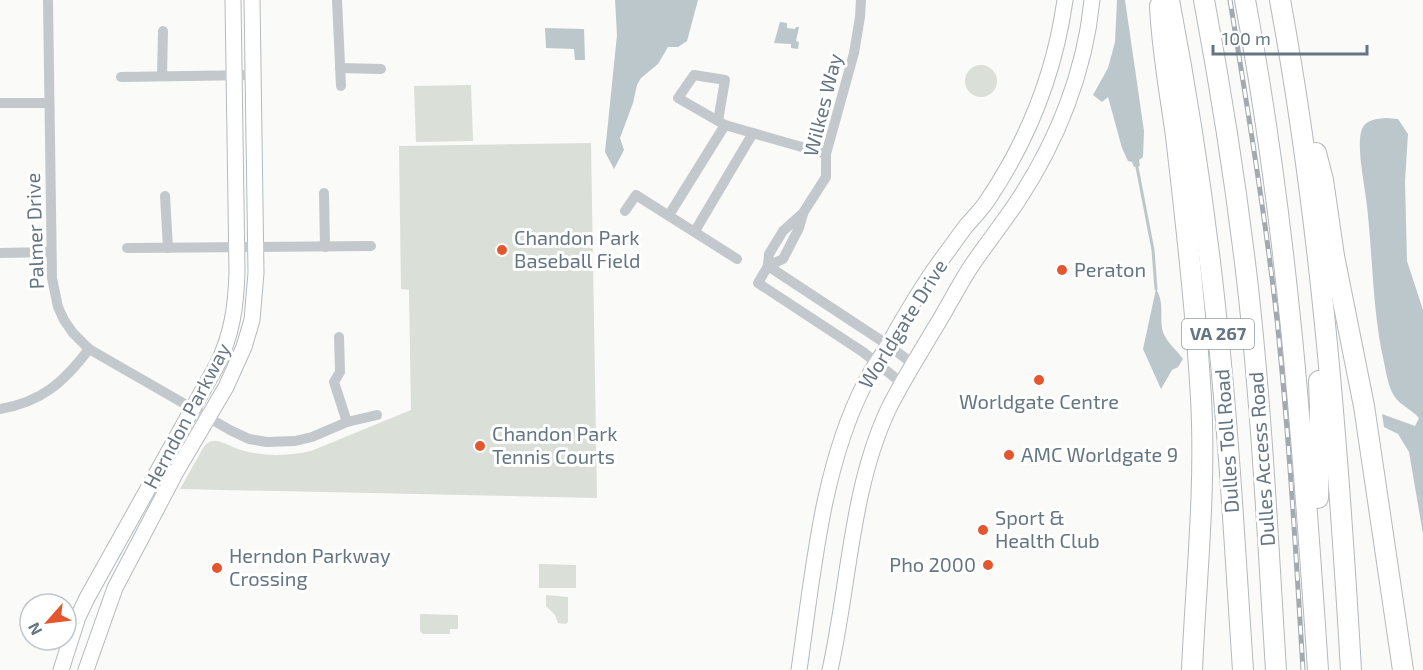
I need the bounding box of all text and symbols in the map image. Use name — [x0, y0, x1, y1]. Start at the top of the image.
scale bar — [1213, 18, 1368, 56]
text: 100 m — [1222, 27, 1271, 49]
street label: Wilkes Way — [798, 50, 846, 159]
street label: Palmer Drive — [20, 172, 48, 290]
place label: Chandon Park Baseball Field — [514, 225, 640, 272]
marker: Chandon Park Baseball Field — [495, 243, 509, 257]
street label: Worldgate Drive — [853, 254, 951, 392]
place label: Peraton — [1074, 257, 1146, 281]
marker: Peraton — [1055, 263, 1069, 277]
road number: VA 267 — [1182, 319, 1254, 349]
street label: Herndon Parkway — [138, 338, 235, 492]
street label: Dulles Toll Road — [1209, 368, 1243, 514]
street label: Dulles Access Road — [1243, 371, 1279, 547]
marker: Worldgate Centre — [1032, 373, 1046, 387]
place label: Worldgate Centre — [959, 389, 1119, 413]
place label: Chandon Park Tennis Courts — [492, 421, 617, 468]
marker: Chandon Park Tennis Courts — [473, 439, 487, 453]
place label: AMC Worldgate 9 — [1021, 442, 1178, 466]
marker: AMC Worldgate 9 — [1002, 448, 1016, 462]
place label: Sport & Health Club — [995, 505, 1100, 552]
marker: Sport & Health Club — [976, 523, 990, 537]
place label: Herndon Parkway Crossing — [229, 543, 391, 590]
place label: Pho 2000 — [889, 552, 976, 576]
marker: Pho 2000 — [981, 558, 995, 572]
marker: Herndon Parkway Crossing — [210, 561, 224, 575]
north arrow — [18, 592, 78, 652]
text: N — [23, 620, 45, 639]

